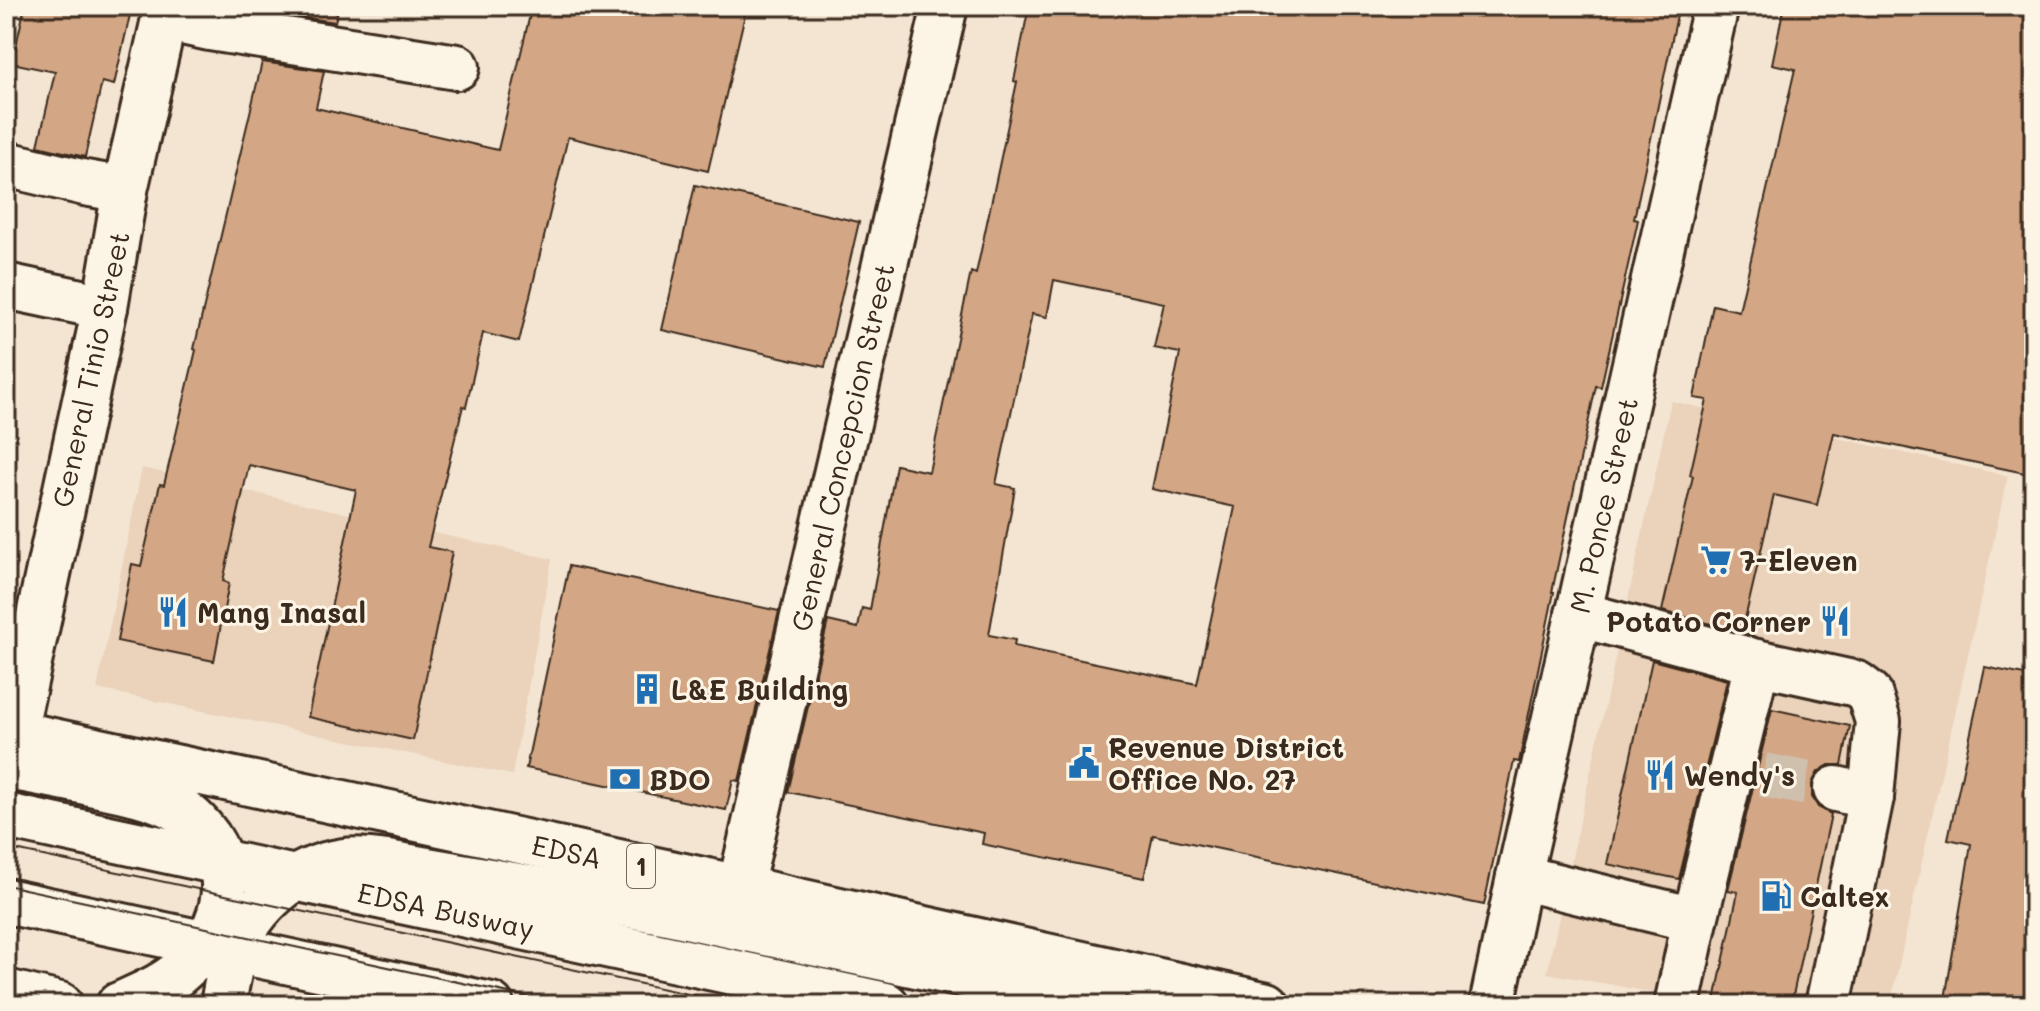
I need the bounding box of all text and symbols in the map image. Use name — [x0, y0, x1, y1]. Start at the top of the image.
street label: General Tinio Street — [43, 228, 137, 510]
street label: General Concepcion Street — [782, 259, 902, 635]
street label: M. Ponce Street — [1561, 393, 1645, 617]
place label: 7-Eleven — [1740, 542, 1858, 578]
supermarket icon: 7-Eleven — [1699, 543, 1733, 577]
place label: Mang Inasal — [197, 594, 366, 630]
restaurant icon: Mang Inasal — [156, 595, 190, 629]
place label: Potato Corner — [1606, 603, 1811, 639]
restaurant icon: Potato Corner — [1818, 604, 1852, 638]
place label: L&E Building — [671, 671, 848, 707]
building icon: L&E Building — [630, 672, 664, 706]
place label: Revenue District Office No. 27 — [1108, 729, 1344, 797]
public building icon: Revenue District Office No. 27 — [1067, 746, 1101, 780]
place label: Wendy's — [1684, 757, 1795, 794]
restaurant icon: Wendy's — [1643, 758, 1677, 792]
place label: BDO — [649, 761, 711, 797]
bank icon: BDO — [608, 762, 642, 796]
street label: EDSA — [529, 826, 605, 876]
road number: 1 — [627, 844, 655, 888]
street label: EDSA Busway — [354, 874, 538, 946]
place label: Caltex — [1800, 878, 1889, 914]
fuel station icon: Caltex — [1759, 879, 1793, 913]

